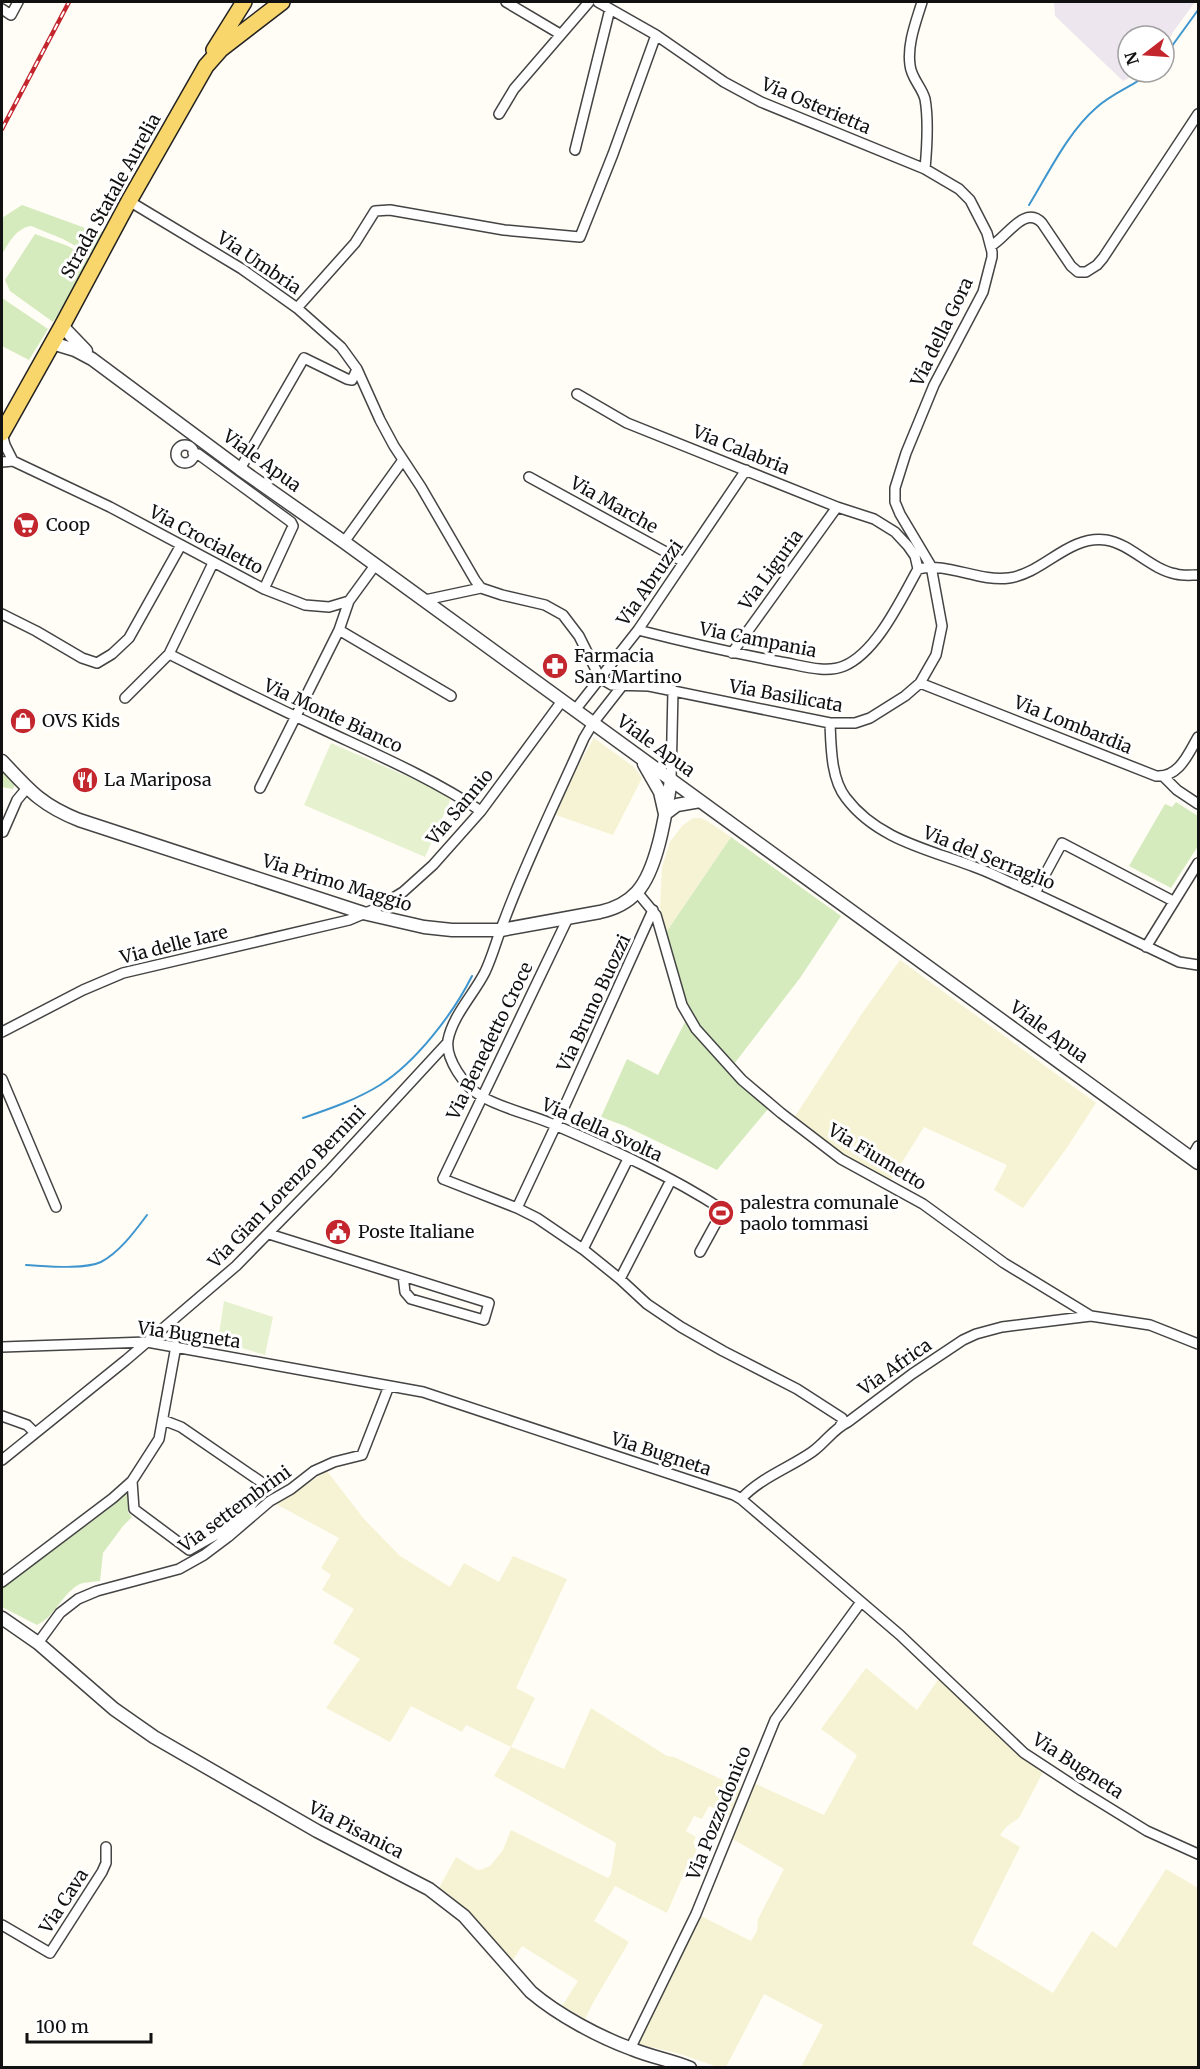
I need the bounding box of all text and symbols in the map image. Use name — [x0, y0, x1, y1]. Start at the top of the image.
north arrow — [1116, 24, 1176, 84]
text: N — [1120, 49, 1143, 67]
street label: Via Osterietta — [757, 72, 875, 139]
street label: Strada Statale Aurelia — [56, 109, 166, 282]
street label: Via Umbria — [212, 225, 306, 299]
street label: Via della Gora — [905, 273, 978, 391]
street label: Via Calabria — [688, 419, 793, 480]
street label: Viale Apua — [218, 424, 306, 497]
street label: Via Marche — [565, 471, 662, 538]
street label: Via Crocialetto — [144, 499, 267, 579]
supermarket icon: Coop — [11, 510, 41, 540]
place label: Coop — [46, 513, 90, 536]
street label: Via Liguria — [733, 525, 808, 615]
street label: Via Abruzzi — [611, 535, 688, 631]
street label: Via Campania — [697, 617, 819, 662]
place label: Farmacia San Martino — [574, 644, 682, 688]
pharmacy icon: Farmacia San Martino — [540, 651, 570, 681]
street label: Via Monte Bianco — [259, 673, 406, 758]
street label: Via Basilicata — [726, 674, 845, 717]
street label: Via Lombardia — [1010, 690, 1136, 759]
shop icon: OVS Kids — [8, 706, 38, 736]
place label: OVS Kids — [42, 709, 120, 732]
street label: Viale Apua — [612, 709, 700, 782]
street label: Via Sannio — [420, 764, 498, 850]
restaurant icon: La Mariposa — [70, 765, 100, 795]
place label: La Mariposa — [104, 768, 212, 791]
street label: Via del Serraglio — [919, 820, 1059, 894]
street label: Via Primo Maggio — [259, 849, 415, 916]
street label: Via delle Iare — [117, 920, 230, 969]
street label: Via Bruno Buozzi — [551, 930, 635, 1076]
street label: Via Benedetto Croce — [441, 958, 538, 1124]
street label: Viale Apua — [1005, 995, 1093, 1068]
street label: Via della Svolta — [537, 1092, 667, 1167]
street label: Via Gian Lorenzo Bernini — [202, 1101, 370, 1273]
street label: Via Fiumetto — [823, 1118, 931, 1195]
place label: palestra comunale paolo tommasi — [740, 1191, 899, 1235]
sports icon: palestra comunale paolo tommasi — [706, 1198, 736, 1228]
public building icon: Poste Italiane — [323, 1217, 353, 1247]
place label: Poste Italiane — [358, 1220, 474, 1243]
street label: Via Bugneta — [135, 1316, 243, 1353]
street label: Via Africa — [853, 1333, 936, 1401]
street label: Via Bugneta — [607, 1426, 714, 1481]
street label: Via settembrini — [173, 1460, 295, 1558]
street label: Via Bugneta — [1028, 1727, 1128, 1804]
street label: Via Pozzodonico — [681, 1743, 756, 1884]
street label: Via Pisanica — [304, 1795, 408, 1864]
street label: Via Cava — [34, 1864, 93, 1938]
scale bar — [27, 2006, 152, 2044]
text: 100 m — [36, 2015, 89, 2038]

